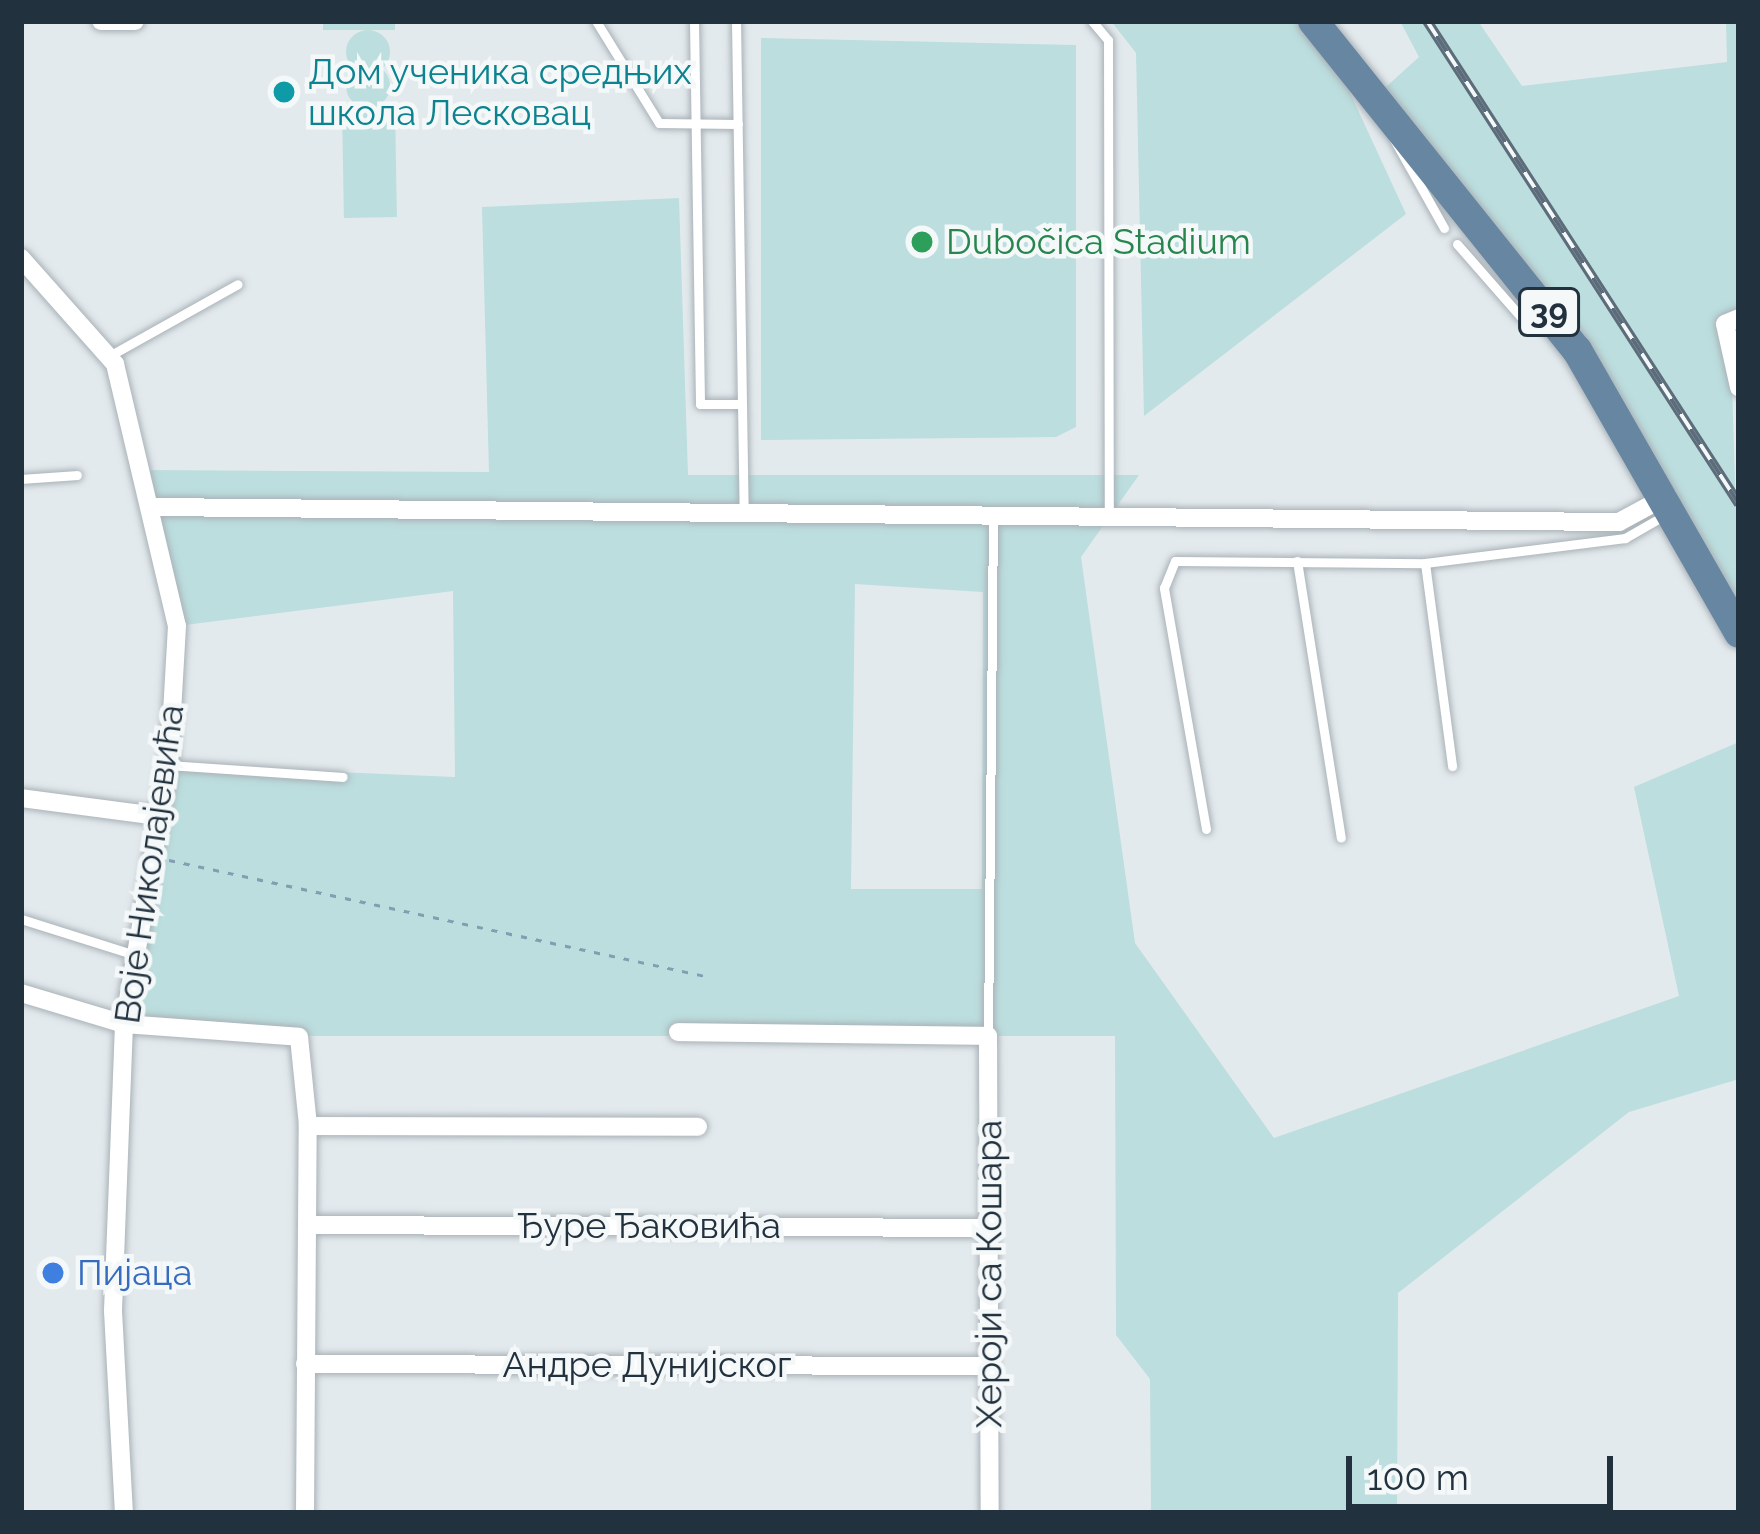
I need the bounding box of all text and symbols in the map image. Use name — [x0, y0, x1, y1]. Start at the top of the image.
place label: Дом ученика средњих школа Лесковац — [308, 49, 693, 134]
marker: Дом ученика средњих школа Лесковац — [271, 79, 297, 105]
place label: Dubočica Stadium — [946, 220, 1251, 264]
marker: Dubočica Stadium — [909, 229, 935, 255]
road number: 39 — [1516, 285, 1582, 339]
street label: Воје Николајевића — [105, 702, 193, 1026]
street label: Хероји са Кошара — [967, 1120, 1011, 1428]
street label: Ђуре Ђаковића — [517, 1204, 781, 1248]
place label: Пијаца — [77, 1251, 192, 1295]
marker: Пијаца — [40, 1260, 66, 1286]
street label: Андре Дунијског — [502, 1343, 792, 1387]
scale bar — [1352, 1432, 1619, 1506]
text: 100 m — [1367, 1456, 1469, 1498]

